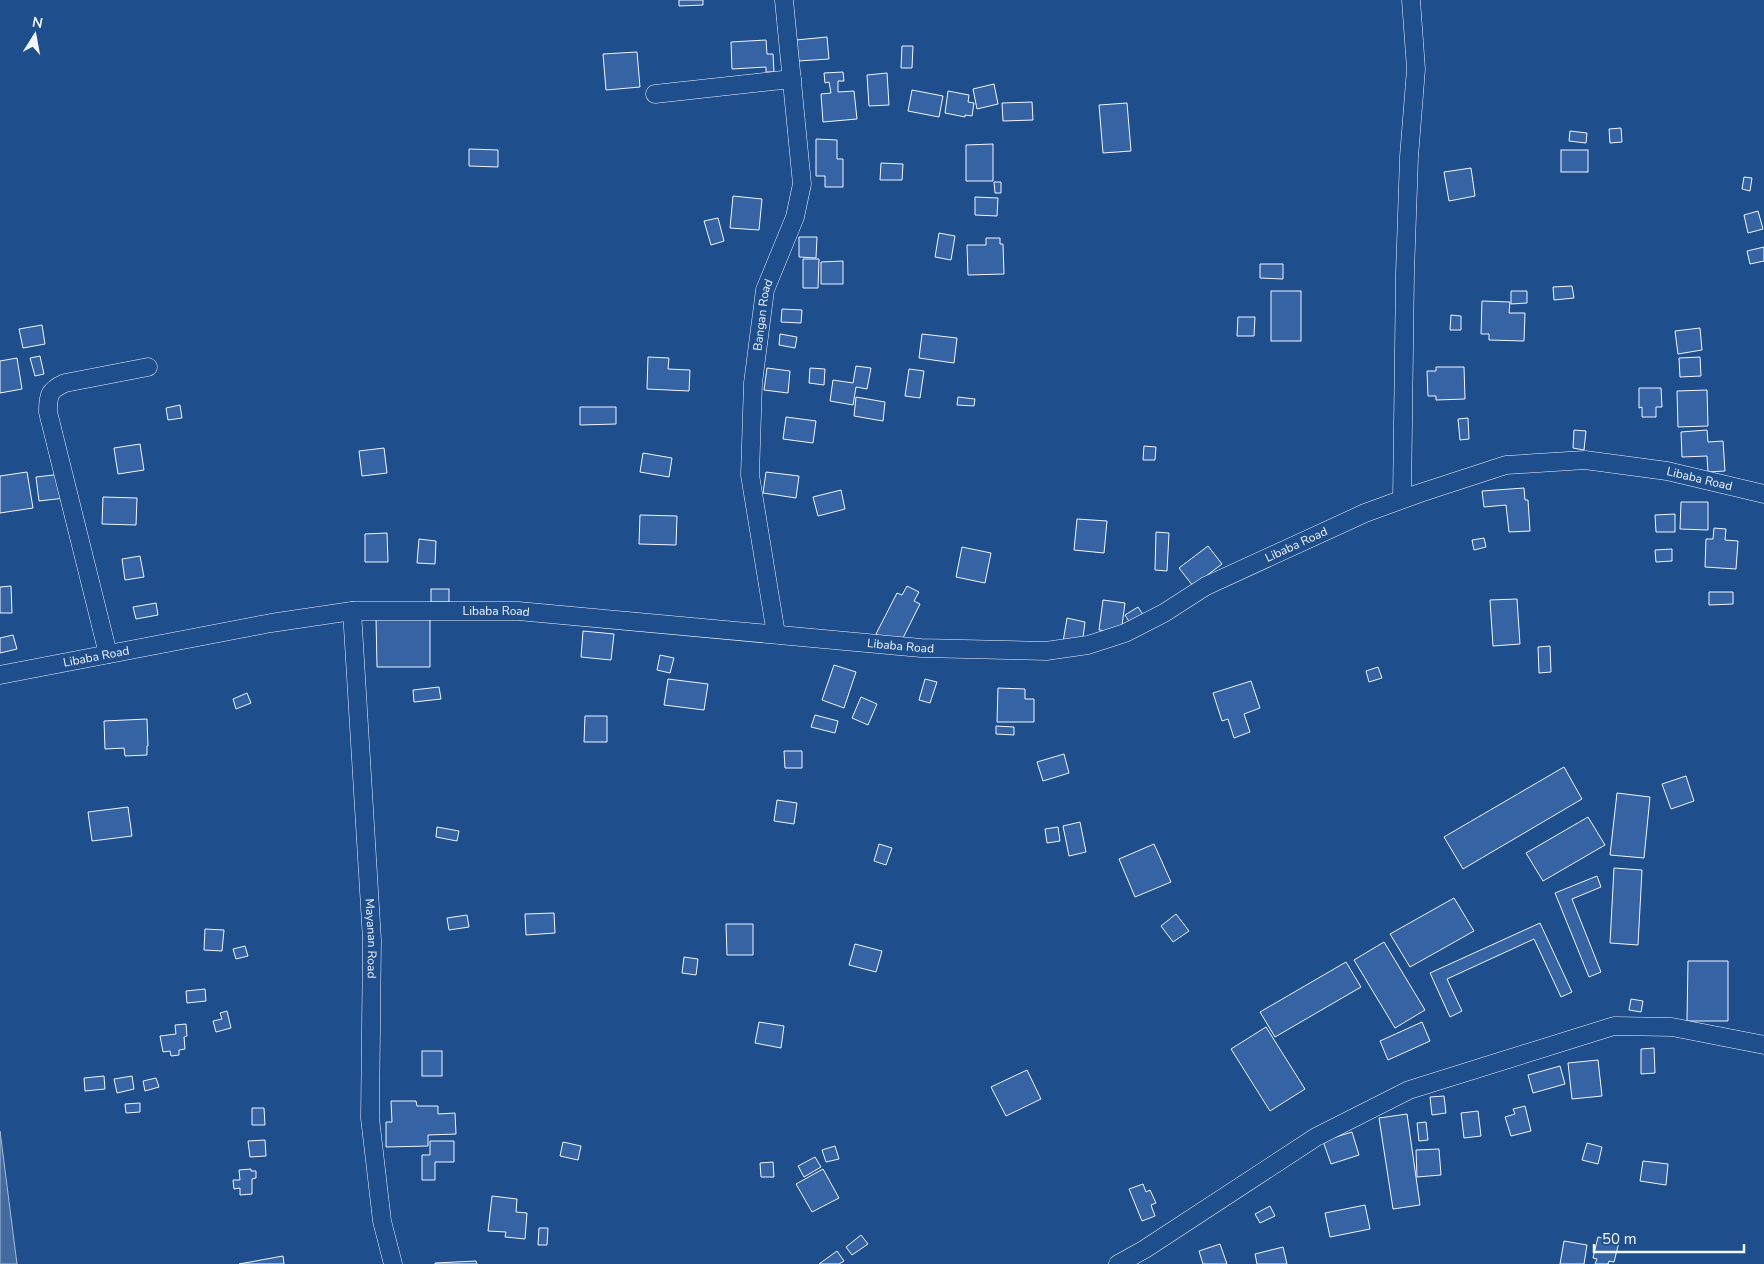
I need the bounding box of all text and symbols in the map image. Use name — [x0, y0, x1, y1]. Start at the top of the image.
north arrow — [10, 10, 60, 60]
text: N — [30, 12, 44, 33]
street label: Bangan Road — [749, 276, 777, 352]
street label: Libaba Road — [1665, 463, 1734, 494]
street label: Libaba Road — [1262, 523, 1330, 566]
street label: Libaba Road — [463, 603, 530, 620]
street label: Libaba Road — [866, 635, 934, 656]
street label: Libaba Road — [62, 642, 131, 671]
street label: Mayanan Road — [361, 898, 380, 979]
scale bar — [1594, 1222, 1744, 1254]
text: 50 m — [1602, 1229, 1637, 1249]

